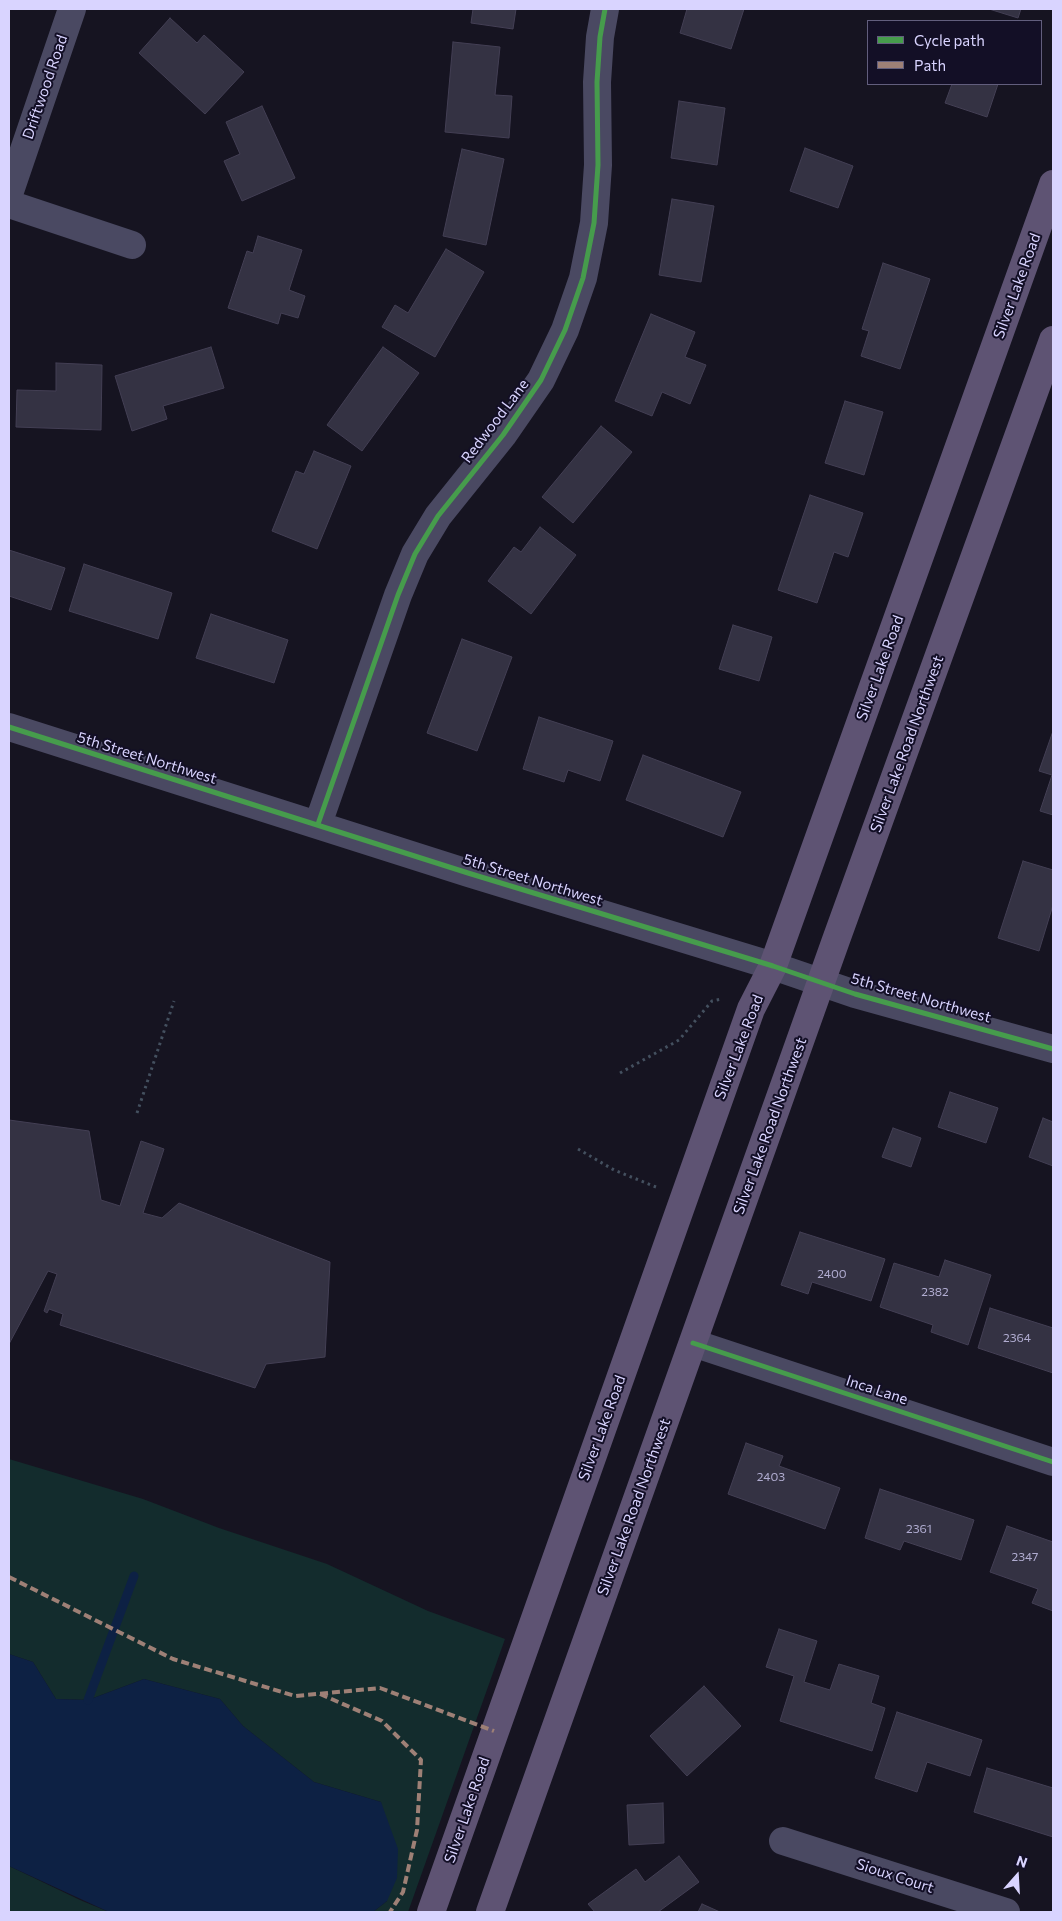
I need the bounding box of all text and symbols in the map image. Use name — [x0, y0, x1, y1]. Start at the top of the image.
legend — [867, 20, 1042, 85]
text: Cycle path — [914, 31, 985, 49]
street label: Driftwood Road — [19, 32, 71, 142]
text: Path — [914, 56, 946, 74]
street label: Silver Lake Road — [990, 231, 1044, 341]
street label: Redwood Lane — [458, 376, 532, 466]
street label: Silver Lake Road — [853, 613, 907, 723]
street label: Silver Lake Road Northwest — [867, 653, 947, 835]
street label: 5th Street Northwest — [75, 728, 219, 788]
street label: 5th Street Northwest — [461, 850, 605, 910]
street label: 5th Street Northwest — [849, 969, 993, 1027]
street label: Silver Lake Road — [711, 992, 767, 1102]
street label: Silver Lake Road Northwest — [730, 1035, 810, 1217]
house number: 2400 — [817, 1267, 847, 1281]
house number: 2382 — [921, 1285, 949, 1299]
house number: 2364 — [1003, 1331, 1031, 1345]
street label: Inca Lane — [844, 1372, 910, 1408]
street label: Silver Lake Road — [575, 1373, 629, 1483]
street label: Silver Lake Road Northwest — [594, 1416, 674, 1598]
house number: 2403 — [757, 1470, 785, 1484]
house number: 2361 — [906, 1522, 932, 1536]
house number: 2347 — [1012, 1550, 1038, 1564]
street label: Silver Lake Road — [440, 1755, 494, 1865]
north arrow — [992, 1851, 1042, 1901]
text: N — [1014, 1852, 1030, 1871]
street label: Sioux Court — [854, 1855, 936, 1897]

